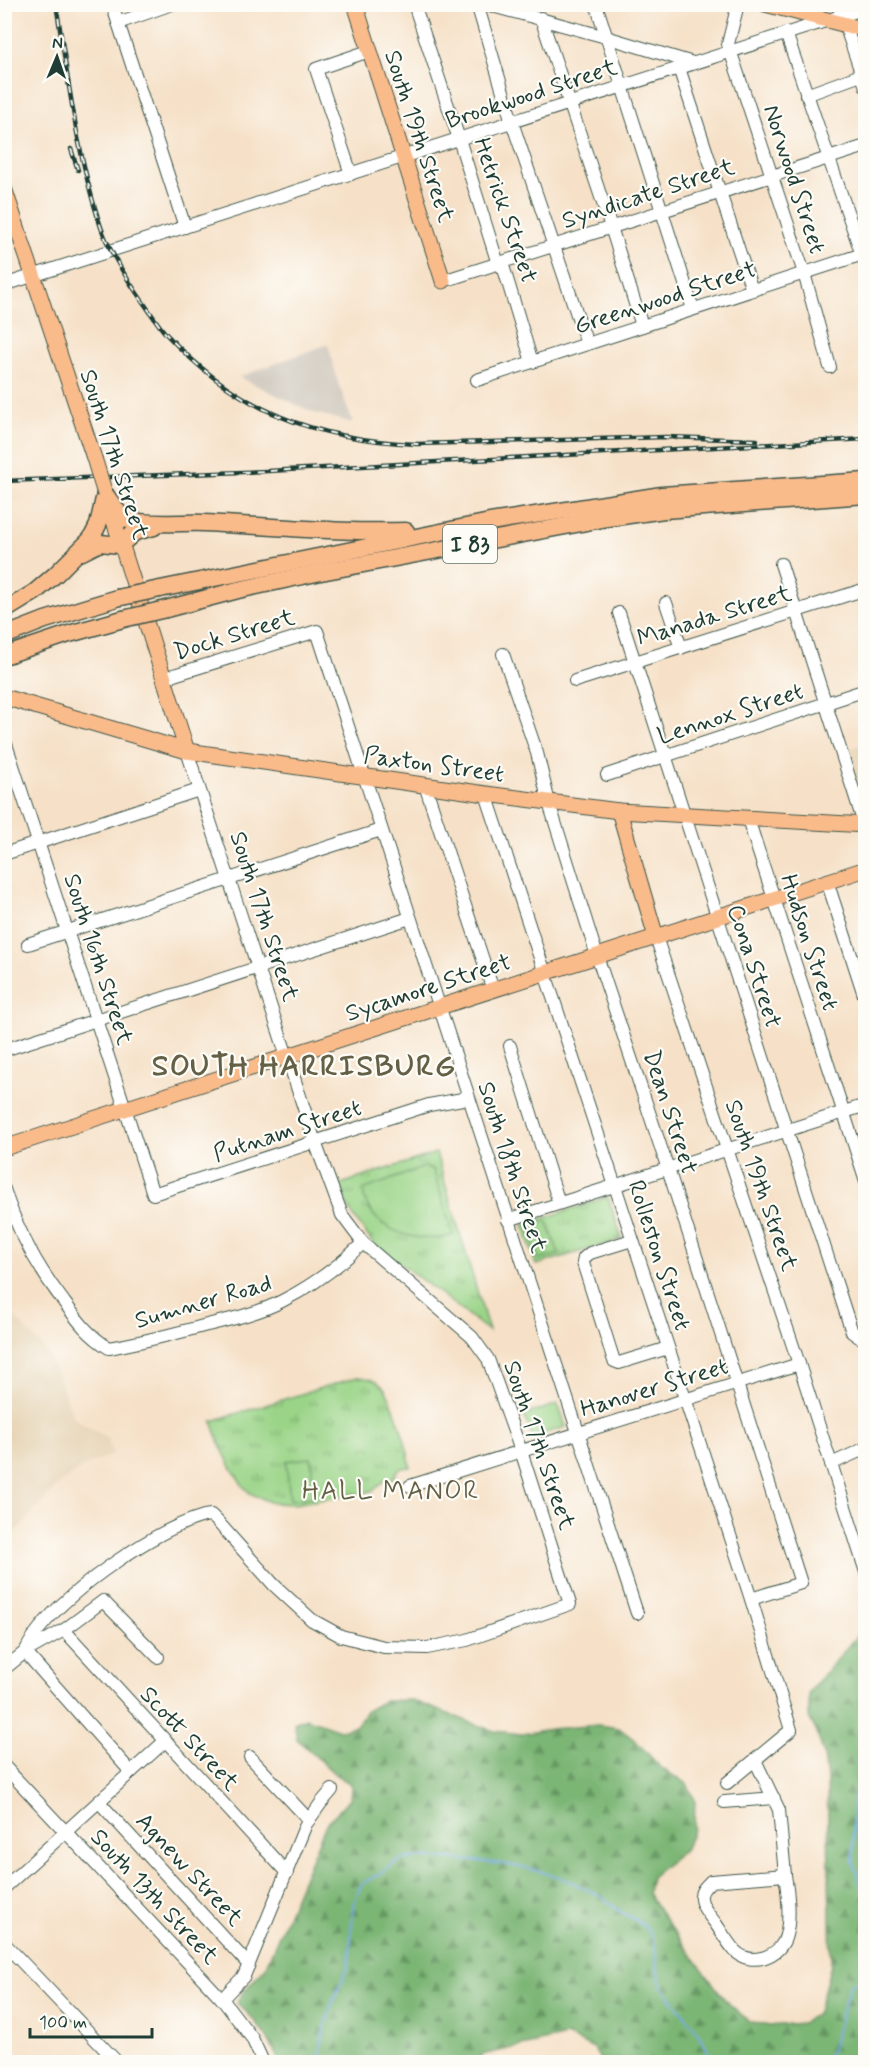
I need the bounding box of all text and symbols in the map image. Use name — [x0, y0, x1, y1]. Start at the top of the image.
north arrow — [27, 27, 87, 87]
text: N — [52, 33, 63, 54]
street label: South 19th Street — [376, 47, 461, 226]
street label: Brookwood Street — [442, 52, 621, 137]
street label: Norwood Street — [755, 101, 832, 258]
street label: Hetrick Street — [465, 134, 544, 287]
street label: Syndicate Street — [558, 152, 739, 237]
street label: Greenwood Street — [570, 254, 760, 342]
street label: South 17th Street — [72, 366, 156, 543]
road number: I 83 — [443, 525, 497, 563]
street label: Manada Street — [633, 578, 795, 655]
street label: Dock Street — [170, 602, 299, 669]
street label: Lennox Street — [654, 676, 807, 753]
street label: Paxton Street — [362, 740, 506, 791]
street label: South 17th Street — [222, 828, 306, 1005]
street label: South 16th Street — [55, 870, 140, 1049]
street label: Hudson Street — [772, 870, 845, 1015]
street label: Cona Street — [719, 901, 788, 1032]
street label: Sycamore Street — [342, 947, 515, 1030]
street label: Dean Street — [635, 1046, 704, 1178]
district label: SOUTH HARRISBURG — [152, 1047, 456, 1086]
street label: South 18th Street — [469, 1078, 554, 1257]
street label: Putnam Street — [209, 1093, 366, 1170]
street label: South 19th Street — [717, 1096, 804, 1275]
street label: Rolleston Street — [620, 1176, 697, 1335]
street label: Sumner Road — [131, 1268, 276, 1337]
street label: Hanover Street — [577, 1351, 732, 1426]
street label: South 17th Street — [495, 1357, 582, 1534]
district label: HALL MANOR — [302, 1475, 480, 1509]
street label: Scott Street — [132, 1680, 246, 1798]
street label: Agnew Street — [128, 1807, 250, 1933]
street label: South 13th Street — [83, 1822, 225, 1972]
scale bar — [30, 2001, 152, 2039]
text: 100 m — [39, 2011, 87, 2035]

